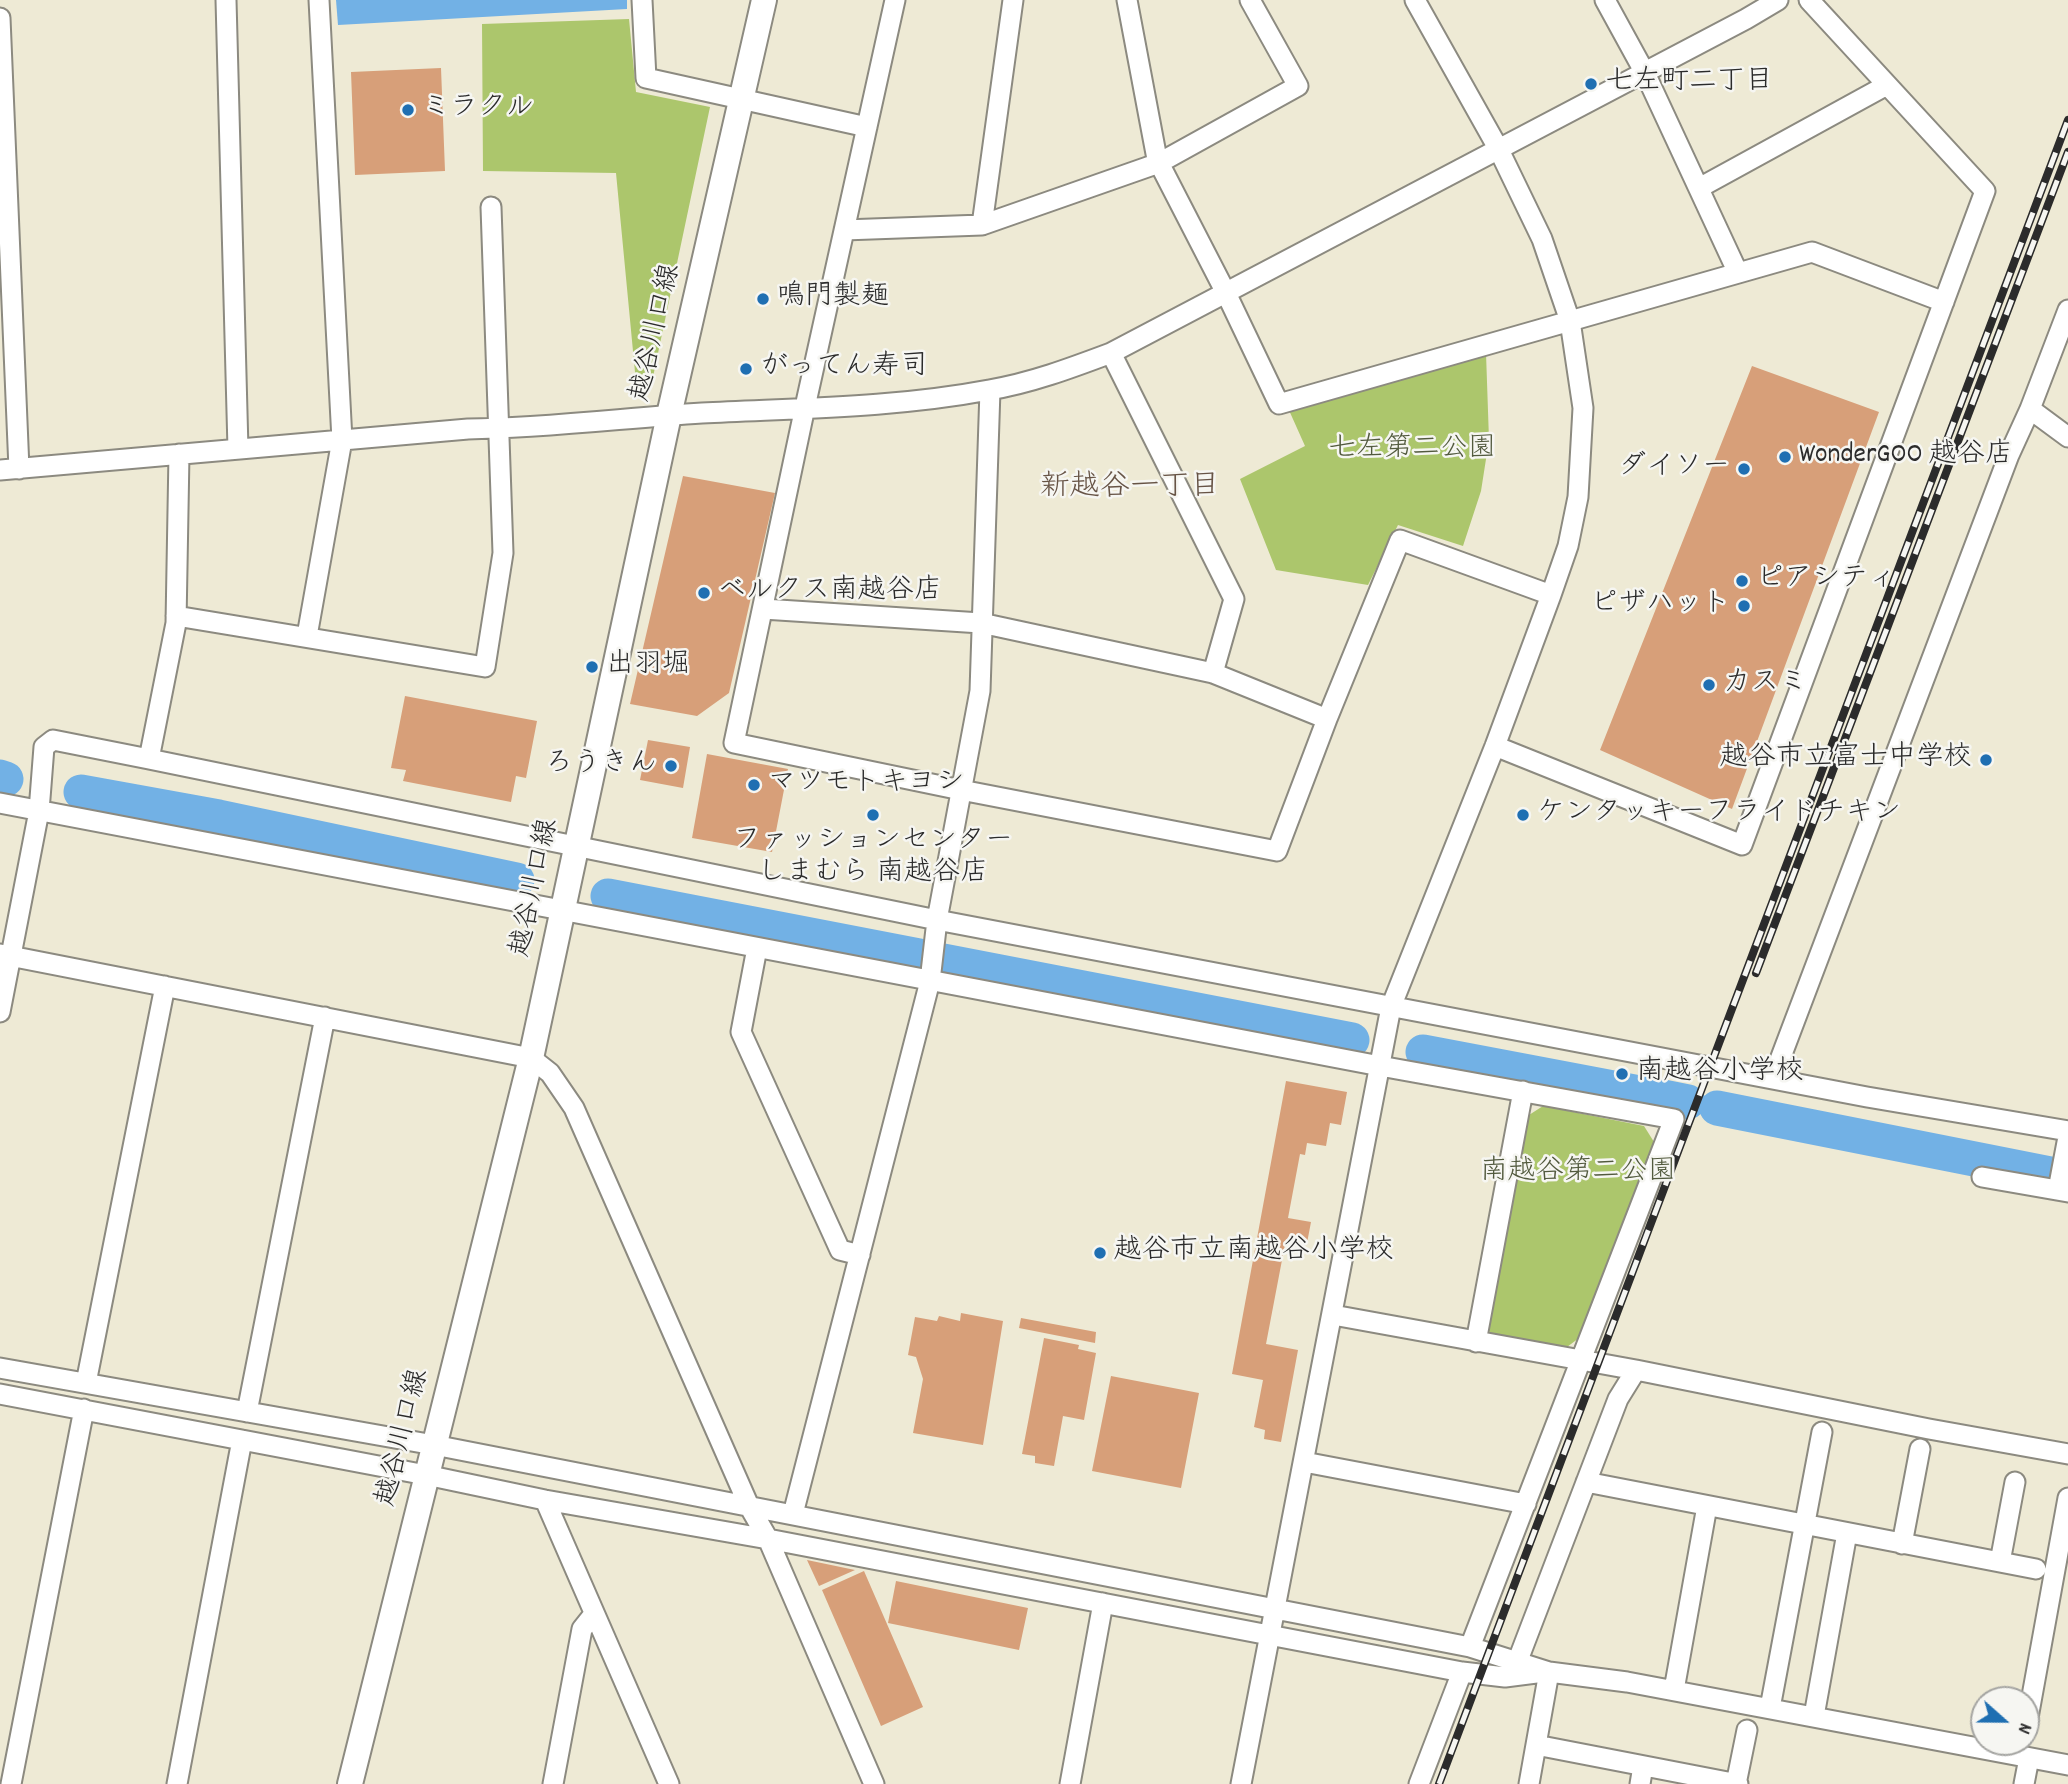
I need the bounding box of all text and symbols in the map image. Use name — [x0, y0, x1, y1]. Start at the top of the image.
place label: 七左町二丁目 — [1605, 67, 1773, 101]
marker: 七左町二丁目 — [1583, 76, 1599, 92]
place label: ミラクル — [422, 93, 534, 127]
marker: ミラクル — [400, 102, 416, 118]
street label: 越谷川口線 — [626, 261, 690, 405]
place label: 鳴門製麺 — [777, 282, 889, 316]
marker: 鳴門製麺 — [755, 291, 771, 307]
place label: がってん寿司 — [760, 352, 928, 386]
marker: がってん寿司 — [738, 361, 754, 377]
park label: 七左第二公園 — [1328, 434, 1496, 468]
place label: WonderGOO 越谷店 — [1799, 440, 2013, 474]
marker: WonderGOO 越谷店 — [1777, 449, 1793, 465]
place label: ダイソー — [1618, 452, 1730, 486]
marker: ダイソー — [1736, 461, 1752, 477]
district label: 新越谷一丁目 — [1040, 472, 1220, 508]
place label: ピアシティ — [1756, 564, 1896, 598]
marker: ピアシティ — [1734, 573, 1750, 589]
place label: ベルクス南越谷店 — [718, 576, 942, 610]
marker: ベルクス南越谷店 — [696, 585, 712, 601]
place label: ピザハット — [1590, 589, 1730, 623]
marker: ピザハット — [1736, 598, 1752, 614]
place label: 出羽堀 — [606, 650, 690, 684]
marker: 出羽堀 — [584, 659, 600, 675]
place label: カスミ — [1723, 668, 1807, 702]
marker: カスミ — [1701, 677, 1717, 693]
place label: 越谷市立富士中学校 — [1720, 743, 1972, 777]
place label: ろうきん — [545, 749, 657, 783]
marker: 越谷市立富士中学校 — [1978, 752, 1994, 768]
marker: ろうきん — [663, 758, 679, 774]
place label: マツモトキヨシ — [768, 768, 964, 802]
marker: マツモトキヨシ — [746, 777, 762, 793]
place label: ケンタッキーフライドチキン — [1537, 798, 1901, 832]
marker: ファッションセンター しまむら 南越谷店 — [865, 807, 881, 823]
marker: ケンタッキーフライドチキン — [1515, 807, 1531, 823]
street label: 越谷川口線 — [506, 816, 568, 960]
place label: ファッションセンター しまむら 南越谷店 — [733, 826, 1013, 892]
place label: 南越谷小学校 — [1636, 1057, 1804, 1091]
marker: 南越谷小学校 — [1614, 1066, 1630, 1082]
park label: 南越谷第二公園 — [1480, 1157, 1676, 1191]
place label: 越谷市立南越谷小学校 — [1114, 1236, 1394, 1270]
marker: 越谷市立南越谷小学校 — [1092, 1245, 1108, 1261]
street label: 越谷川口線 — [372, 1366, 438, 1510]
north arrow — [1970, 1686, 2040, 1756]
text: N — [2009, 1719, 2037, 1737]

